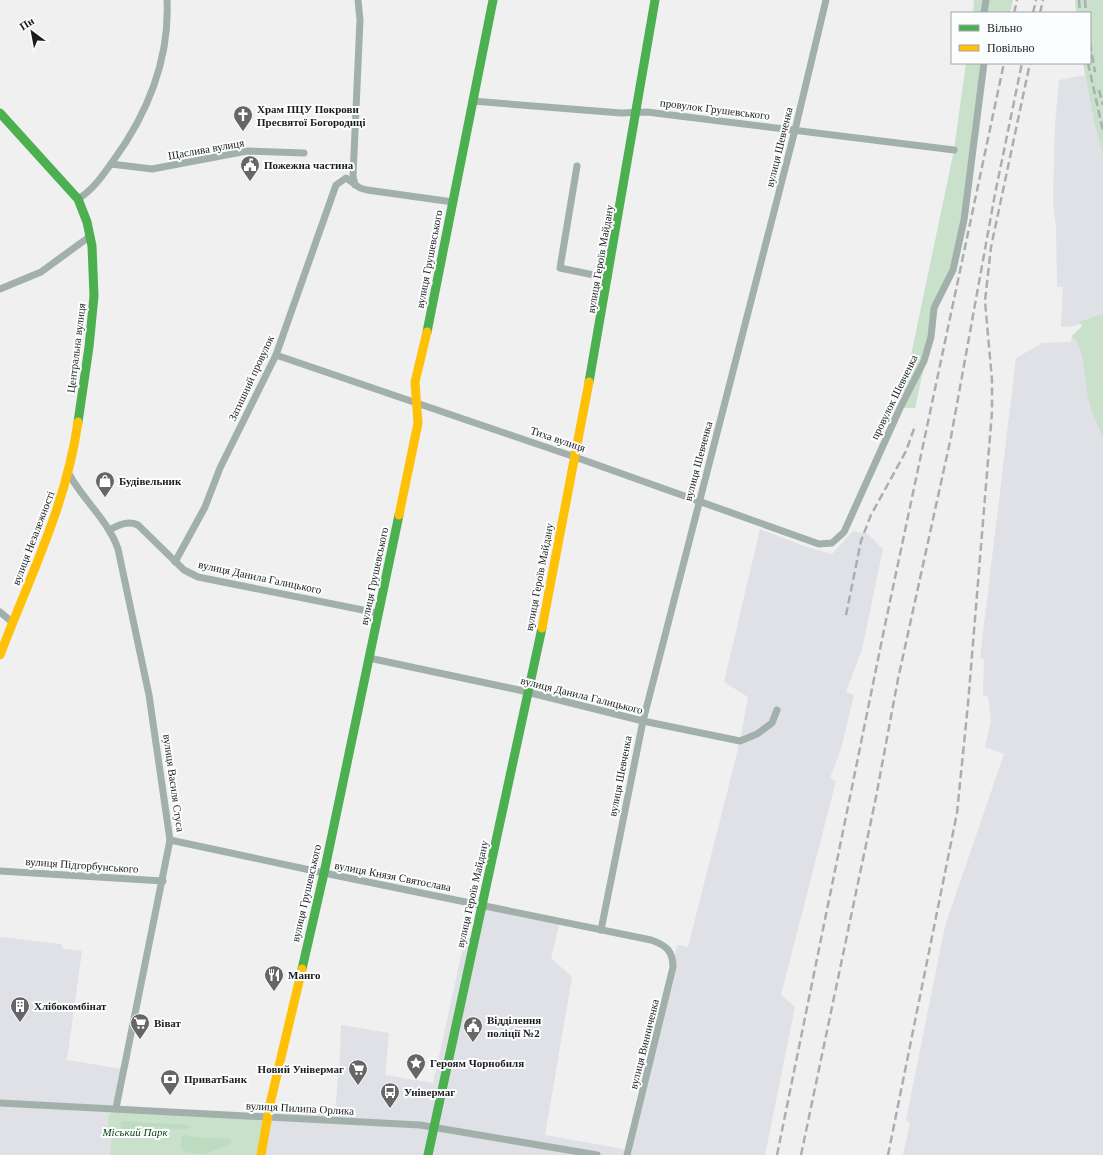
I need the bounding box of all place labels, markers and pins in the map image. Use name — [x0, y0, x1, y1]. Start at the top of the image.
place label: Храм ПЦУ Покрови Пресвятої Богородиці — [257, 103, 365, 128]
church icon: Храм ПЦУ Покрови Пресвятої Богородиці — [232, 104, 254, 132]
public building icon: Пожежна частина — [239, 154, 261, 182]
place label: Пожежна частина — [264, 159, 354, 171]
shop icon: Будівельник — [94, 470, 116, 498]
place label: Будівельник — [119, 475, 182, 487]
restaurant icon: Манго — [263, 964, 285, 992]
place label: Манго — [288, 969, 321, 981]
building icon: Хлібокомбінат — [9, 995, 31, 1023]
place label: Хлібокомбінат — [34, 1000, 107, 1012]
supermarket icon: Віват — [129, 1012, 151, 1040]
place label: Відділення поліції №2 — [487, 1014, 541, 1039]
public building icon: Відділення поліції №2 — [462, 1015, 484, 1043]
place label: Віват — [154, 1017, 182, 1029]
place icon: Героям Чорнобиля — [405, 1052, 427, 1080]
place label: Героям Чорнобиля — [430, 1057, 524, 1069]
supermarket icon: Новий Універмаг — [347, 1058, 369, 1086]
place label: Новий Універмаг — [258, 1063, 344, 1075]
bank icon: ПриватБанк — [159, 1068, 181, 1096]
place label: ПриватБанк — [184, 1073, 248, 1085]
bus stop icon: Універмаг — [379, 1081, 401, 1109]
place label: Універмаг — [404, 1086, 455, 1098]

